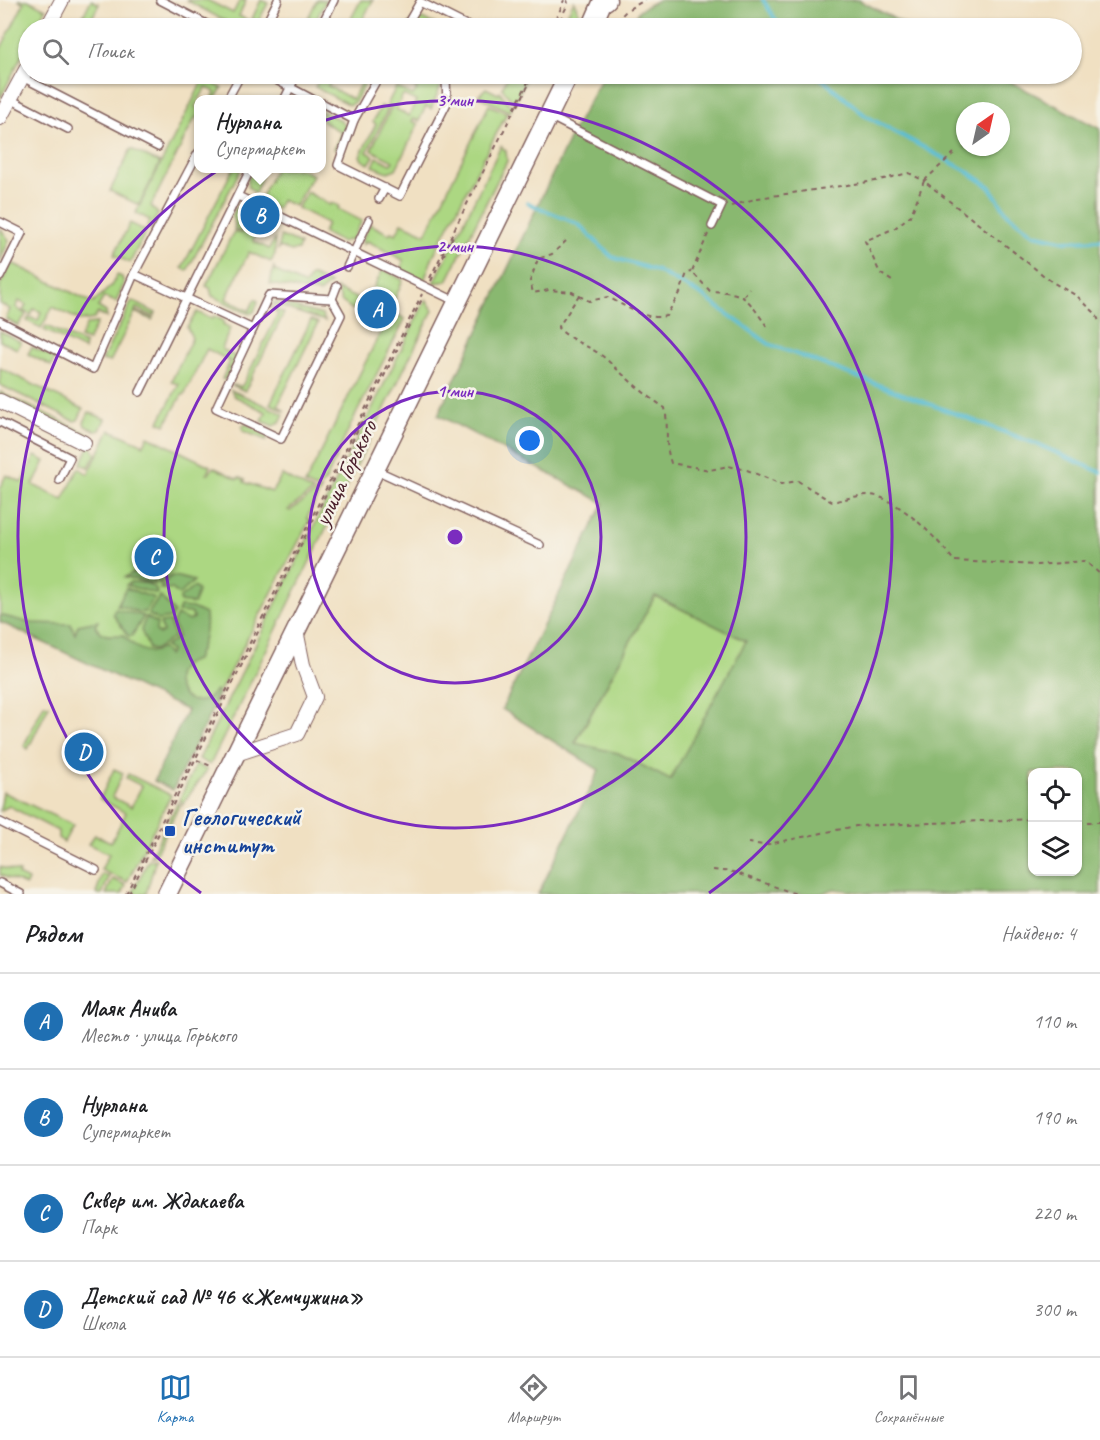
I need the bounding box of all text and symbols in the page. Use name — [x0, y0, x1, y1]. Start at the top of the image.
search box — [18, 18, 1082, 84]
icon: search — [39, 35, 72, 68]
text: Поиск — [87, 37, 133, 65]
text: 3 мин — [437, 89, 474, 111]
popup — [194, 95, 326, 173]
north arrow — [956, 102, 1010, 156]
text: Нурлана — [215, 108, 281, 136]
text: Супермаркет — [215, 136, 305, 161]
pin: B — [240, 192, 280, 238]
text: 2 мин — [437, 235, 474, 257]
pin: A — [358, 286, 397, 332]
text: 1 мин — [437, 380, 474, 402]
street label: улица Горького — [306, 414, 384, 533]
your location — [515, 426, 544, 455]
centre of rings — [445, 527, 465, 547]
pin: C — [134, 534, 174, 580]
pin: D — [64, 730, 104, 774]
map controls — [1028, 768, 1082, 876]
button: locate — [1028, 768, 1082, 822]
place label: Геологический институт — [182, 802, 303, 860]
button: layers — [1028, 822, 1082, 876]
marker: Геологический институт — [163, 824, 177, 838]
text: Рядом — [24, 917, 82, 950]
text: Найдено: 4 — [1001, 921, 1076, 946]
text: Маяк Анива — [81, 995, 176, 1023]
text: A — [38, 1009, 49, 1034]
text: 110 m — [1033, 1009, 1076, 1034]
text: Место · улица Горького — [81, 1023, 237, 1048]
text: Нурлана — [81, 1091, 146, 1119]
text: B — [38, 1105, 49, 1130]
text: 190 m — [1033, 1105, 1076, 1130]
text: Супермаркет — [81, 1119, 170, 1144]
text: Сквер им. Ждакаева — [81, 1187, 243, 1215]
text: C — [39, 1201, 48, 1226]
text: 220 m — [1033, 1201, 1076, 1226]
text: Парк — [81, 1215, 117, 1240]
text: Детский сад № 46 «Жемчужина» — [81, 1283, 363, 1311]
text: D — [38, 1297, 49, 1322]
text: 300 m — [1033, 1297, 1076, 1322]
text: Школа — [81, 1311, 125, 1336]
tab: Карта — [157, 1371, 193, 1427]
tab: Маршрут — [507, 1371, 560, 1427]
tab: Сохранённые — [874, 1371, 943, 1427]

